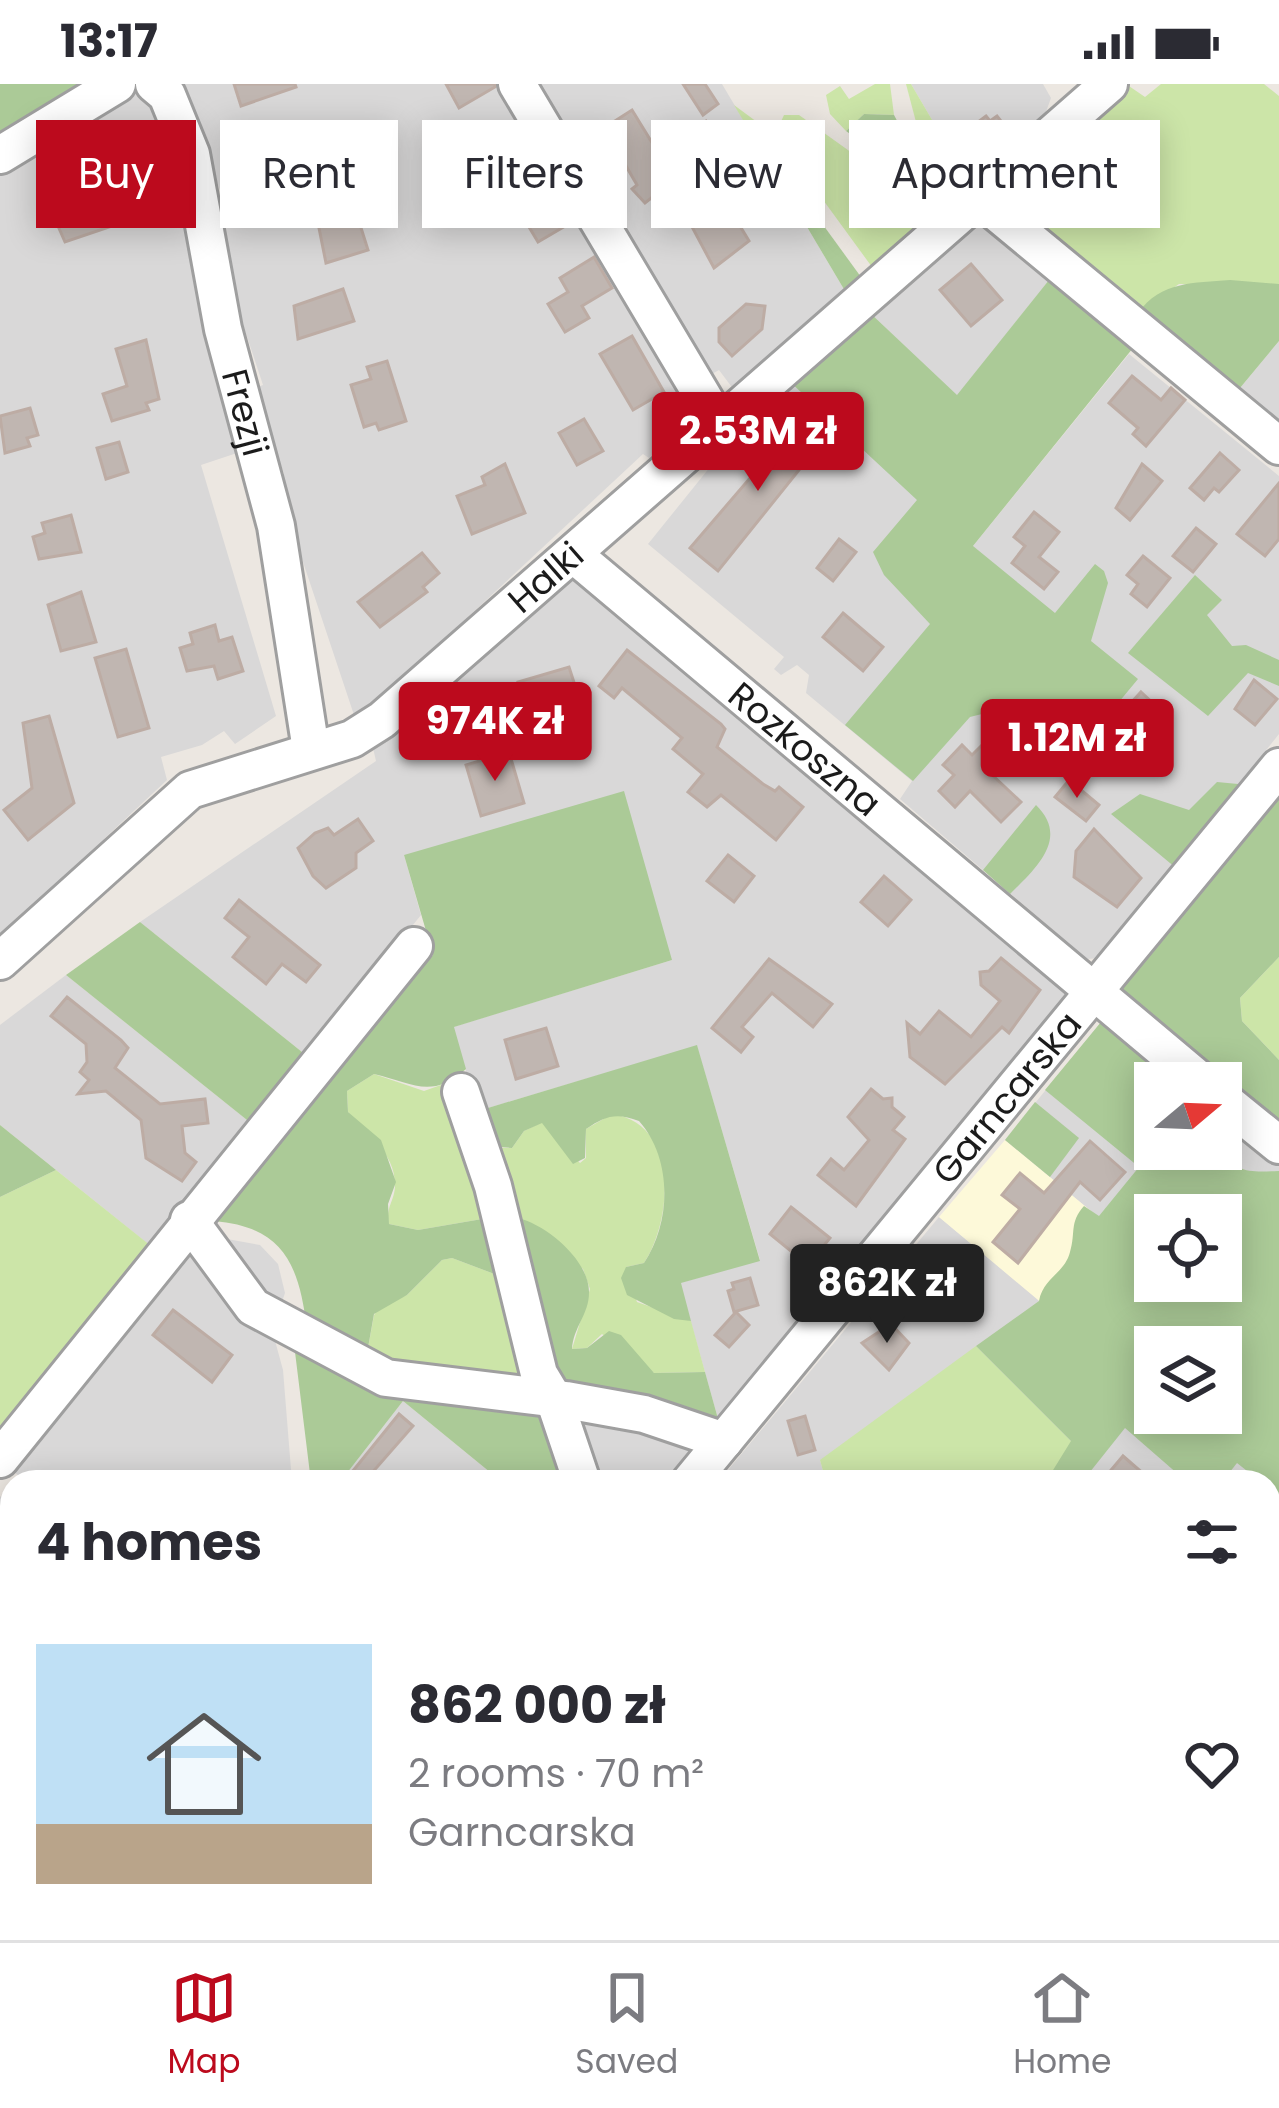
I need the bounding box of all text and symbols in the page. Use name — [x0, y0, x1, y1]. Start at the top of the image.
text: 13:17 — [60, 10, 158, 73]
chip: Buy — [36, 120, 196, 228]
chip: Rent — [220, 120, 398, 228]
chip: Filters — [422, 120, 627, 228]
chip: New — [651, 120, 825, 228]
chip: Apartment — [849, 120, 1160, 228]
street label: Frezji — [209, 363, 281, 462]
pin: 2.53M zł — [634, 392, 882, 494]
text: 2.53M zł — [679, 403, 837, 458]
street label: Halki — [497, 530, 595, 625]
street label: Rozkoszna — [717, 670, 892, 828]
pin: 974K zł — [384, 682, 606, 784]
text: 974K zł — [426, 693, 564, 748]
pin: 1.12M zł — [953, 699, 1201, 801]
text: 1.12M zł — [1008, 710, 1146, 765]
street label: Garncarska — [921, 1001, 1094, 1195]
north arrow — [1134, 1062, 1242, 1170]
map controls — [1134, 1062, 1242, 1434]
button: locate — [1134, 1194, 1242, 1302]
pin: 862K zł — [776, 1244, 998, 1346]
text: 862K zł — [817, 1255, 957, 1310]
button: layers — [1134, 1326, 1242, 1434]
text: 4 homes — [36, 1506, 262, 1578]
icon: filters — [1179, 1509, 1245, 1575]
text: 862 000 zł — [408, 1669, 666, 1741]
icon: home — [132, 1692, 276, 1836]
icon: heart — [1179, 1731, 1245, 1797]
text: 2 rooms · 70 m² — [408, 1746, 704, 1801]
text: Garncarska — [408, 1805, 636, 1860]
tab: Map — [167, 1965, 240, 2087]
tab: Saved — [575, 1965, 678, 2087]
tab: Home — [1013, 1965, 1112, 2087]

